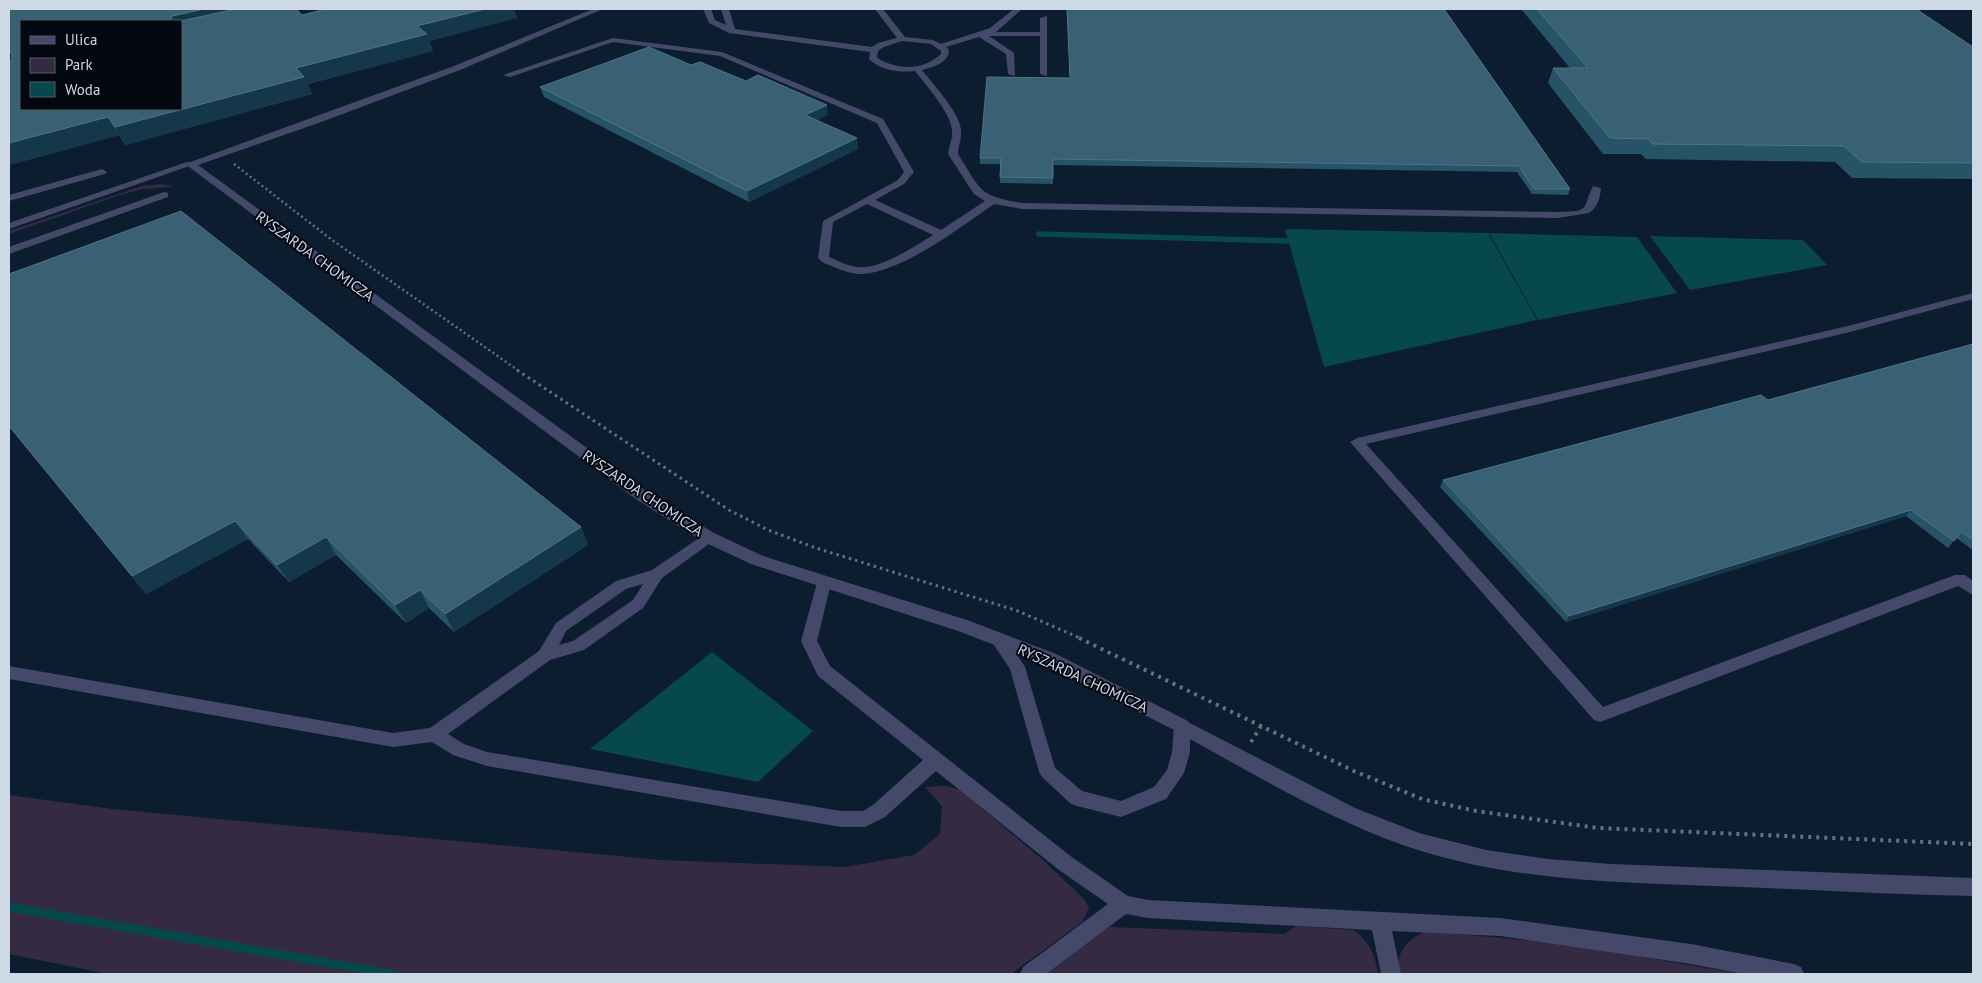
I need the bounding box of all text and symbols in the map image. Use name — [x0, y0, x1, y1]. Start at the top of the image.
legend — [20, 20, 182, 110]
text: Ulica — [65, 30, 97, 49]
text: Park — [65, 55, 93, 74]
text: Woda — [65, 80, 100, 99]
street label: RYSZARDA CHOMICZA — [252, 207, 378, 305]
street label: RYSZARDA CHOMICZA — [579, 446, 707, 541]
street label: RYSZARDA CHOMICZA — [1015, 639, 1151, 717]

